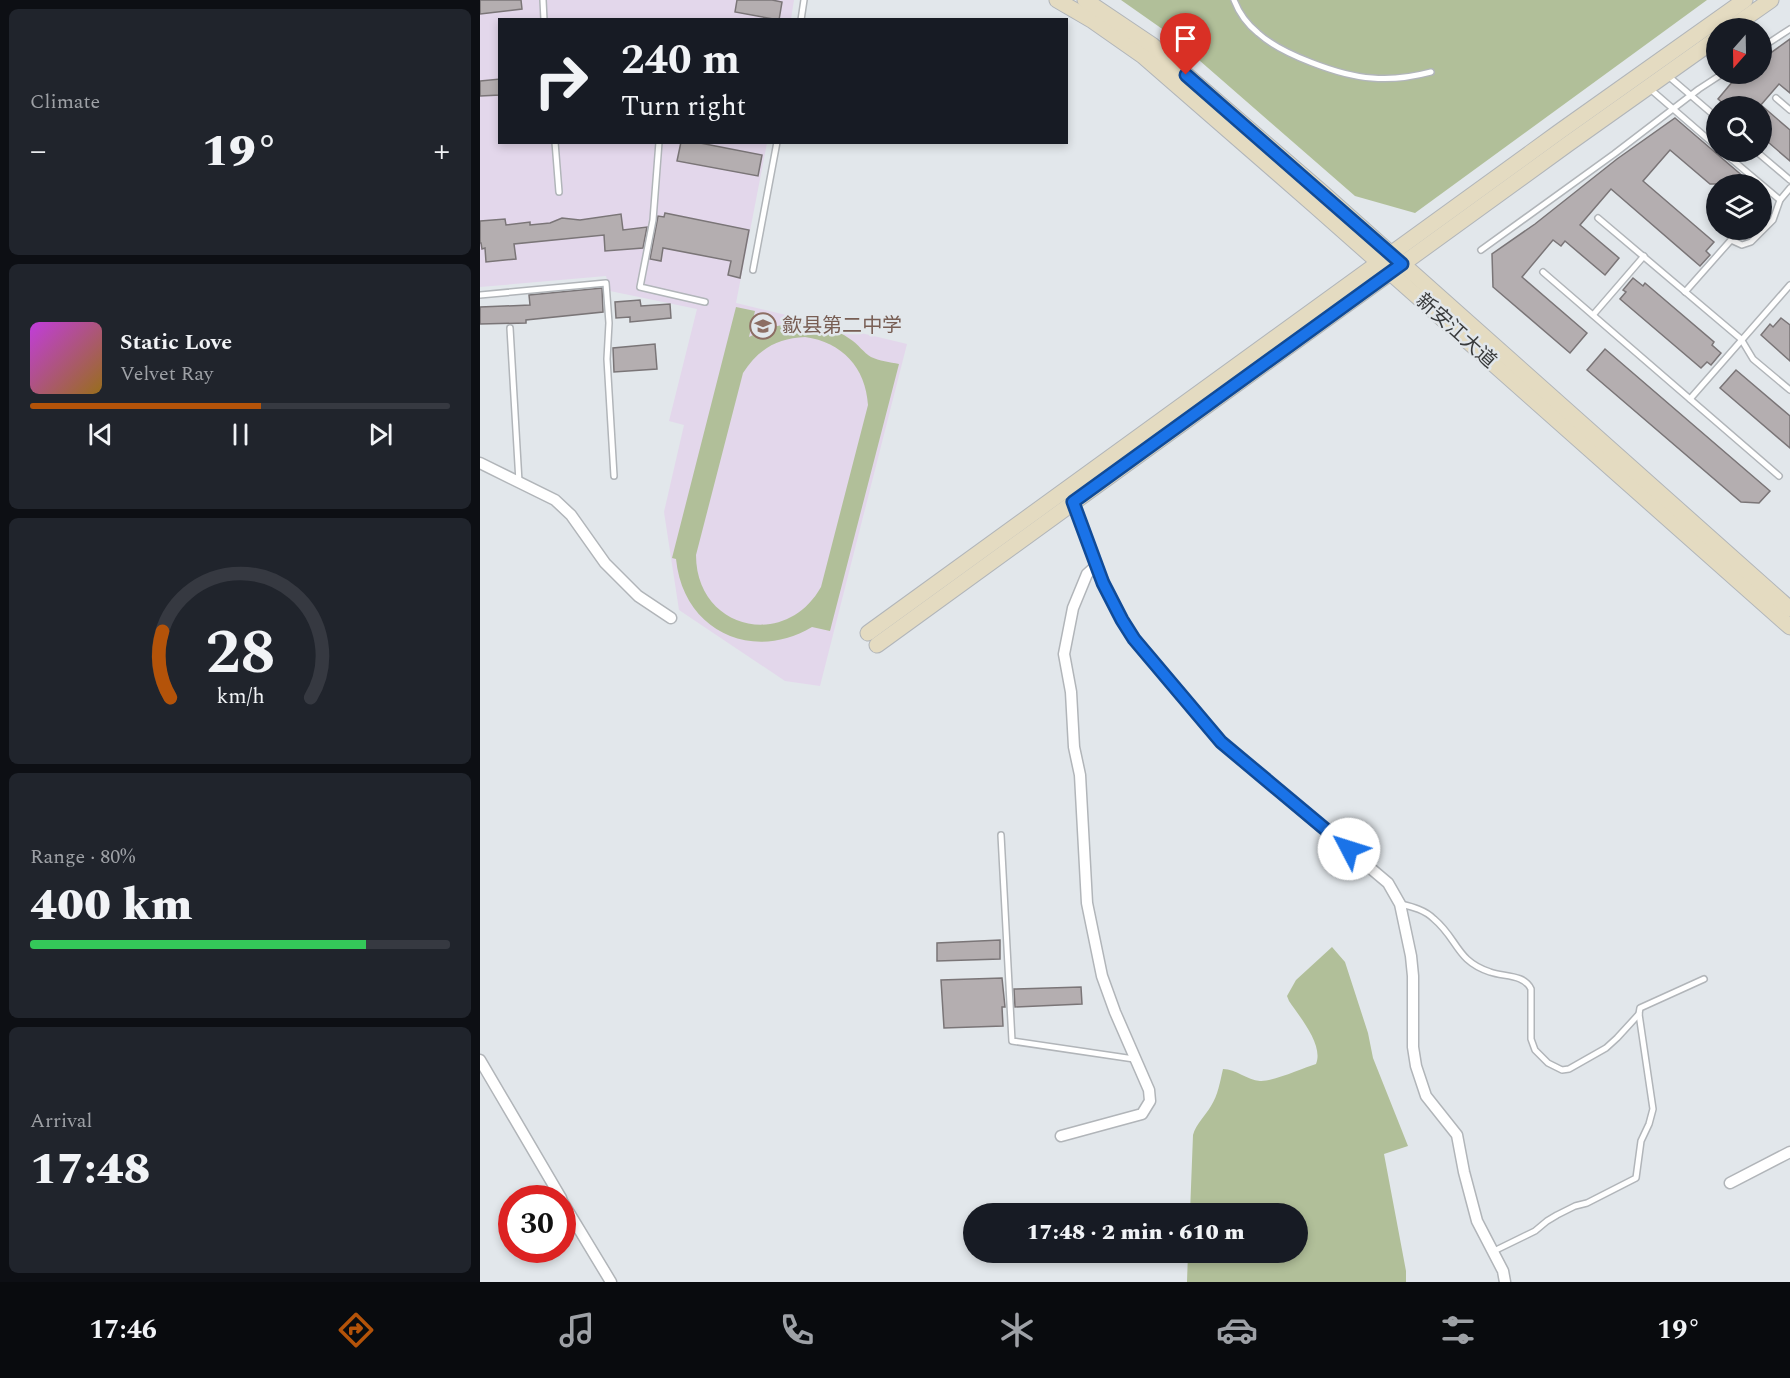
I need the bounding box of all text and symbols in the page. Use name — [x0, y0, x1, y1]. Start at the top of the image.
pin — [1160, 13, 1211, 75]
north arrow — [1706, 18, 1772, 84]
map controls — [1706, 18, 1772, 240]
icon: arrive — [1169, 22, 1202, 55]
text: 240 m — [621, 29, 740, 92]
icon: right — [522, 42, 600, 120]
text: Turn right — [621, 86, 746, 128]
text: Climate — [30, 87, 100, 117]
button: search — [1706, 96, 1772, 162]
text: 19° — [202, 117, 278, 186]
text: − — [30, 126, 47, 176]
text: + — [433, 126, 450, 176]
button: layers — [1706, 174, 1772, 240]
street label: 新安江大道 — [1409, 286, 1503, 376]
school or university icon: 歙县第二中学 — [748, 311, 778, 341]
place label: 歙县第二中学 — [782, 311, 902, 341]
text: Static Love — [120, 326, 232, 359]
text: Velvet Ray — [120, 359, 213, 389]
icon: previous — [84, 418, 117, 451]
icon: pause — [224, 418, 257, 451]
icon: next — [364, 418, 397, 451]
text: 28 — [205, 606, 275, 701]
text: km/h — [216, 680, 264, 713]
position arrow — [1317, 817, 1381, 881]
text: Range · 80% — [30, 842, 135, 872]
text: 400 km — [30, 871, 192, 940]
text: Arrival — [30, 1106, 92, 1136]
text: 17:48 — [30, 1135, 151, 1204]
speed limit sign: 30 — [498, 1185, 576, 1263]
text: 17:48 · 2 min · 610 m — [1026, 1216, 1245, 1249]
text: 17:46 — [89, 1309, 157, 1351]
icon: directions — [335, 1309, 377, 1351]
icon: music — [556, 1309, 598, 1351]
icon: phone — [776, 1309, 818, 1351]
icon: climate — [996, 1309, 1038, 1351]
icon: car — [1216, 1309, 1258, 1351]
icon: filters — [1437, 1309, 1479, 1351]
text: 19° — [1657, 1309, 1701, 1351]

